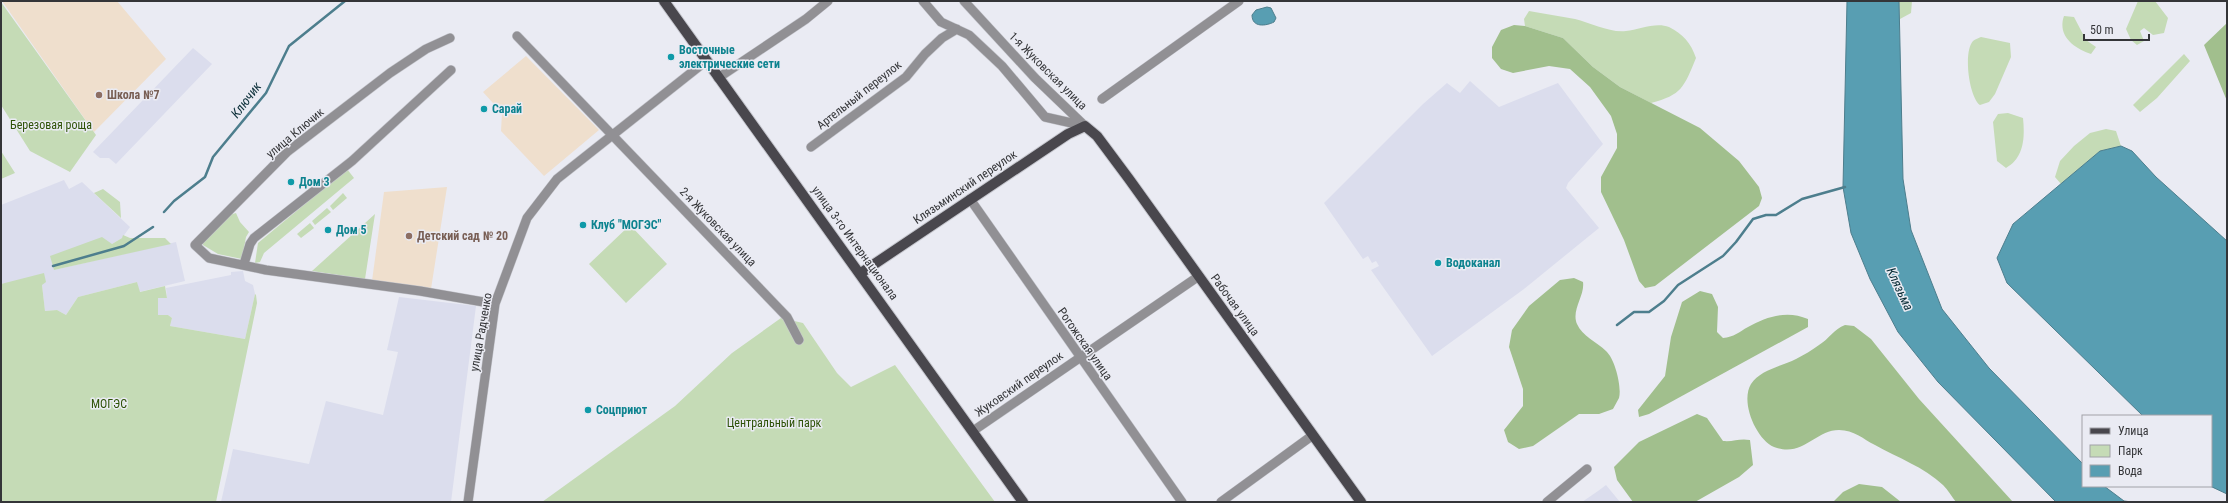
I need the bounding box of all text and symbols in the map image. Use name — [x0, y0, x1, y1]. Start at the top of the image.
scale bar — [2084, 16, 2149, 42]
text: 50 m — [2090, 23, 2114, 37]
street label: 1-я Жуковская улица — [1006, 29, 1090, 113]
place label: Восточные электрические сети — [679, 43, 780, 71]
marker: Восточные электрические сети — [666, 52, 676, 62]
street label: Артельный переулок — [814, 57, 904, 132]
water label: Ключик — [228, 78, 265, 121]
place label: Школа №7 — [107, 88, 160, 102]
marker: Школа №7 — [94, 90, 104, 100]
place label: Сарай — [492, 102, 522, 116]
marker: Сарай — [479, 104, 489, 114]
street label: улица Ключик — [263, 105, 327, 161]
park label: Березовая роща — [10, 118, 92, 132]
street label: Клязьминский переулок — [911, 147, 1020, 227]
place label: Дом 3 — [299, 175, 330, 189]
marker: Дом 3 — [286, 177, 296, 187]
street label: улица 3-го Интернационала — [809, 183, 901, 303]
street label: 2-я Жуковская улица — [677, 185, 759, 269]
place label: Клуб "МОГЭС" — [591, 218, 662, 232]
marker: Клуб "МОГЭС" — [578, 220, 588, 230]
place label: Дом 5 — [336, 223, 367, 237]
marker: Дом 5 — [323, 225, 333, 235]
place label: Детский сад № 20 — [417, 229, 508, 243]
marker: Детский сад № 20 — [404, 231, 414, 241]
place label: Водоканал — [1446, 256, 1500, 270]
marker: Водоканал — [1433, 258, 1443, 268]
water label: Клязьма — [1884, 265, 1916, 313]
street label: Рабочая улица — [1208, 271, 1262, 339]
street label: улица Радченко — [467, 292, 495, 372]
street label: Рогожская улица — [1055, 305, 1115, 383]
street label: Жуковский переулок — [972, 348, 1066, 420]
park label: МОГЭС — [91, 397, 127, 411]
place label: Соцприют — [596, 403, 648, 417]
marker: Соцприют — [583, 405, 593, 415]
legend — [2082, 415, 2212, 487]
park label: Центральный парк — [727, 416, 822, 430]
text: Улица — [2118, 424, 2149, 438]
text: Парк — [2118, 444, 2143, 458]
text: Вода — [2118, 464, 2143, 478]

